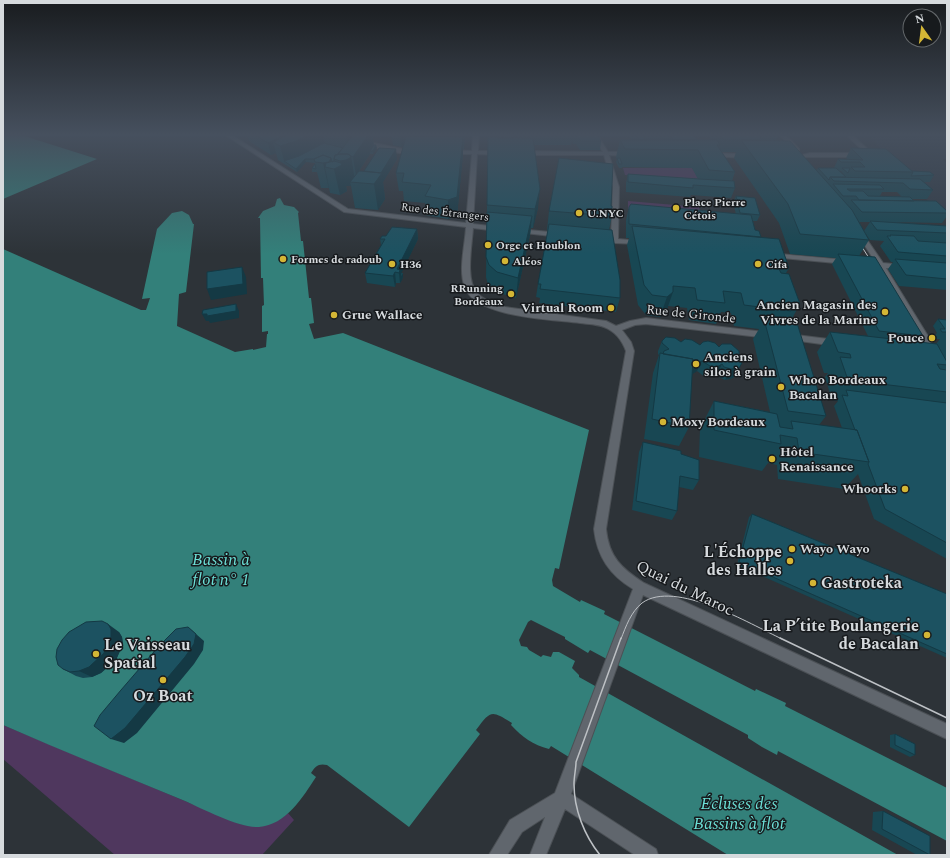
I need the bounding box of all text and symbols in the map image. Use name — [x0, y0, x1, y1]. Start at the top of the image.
north arrow — [902, 8, 942, 48]
text: N — [913, 9, 926, 28]
place label: Place Pierre Cétois — [684, 194, 746, 224]
street label: Rue des Étrangers — [400, 198, 490, 226]
marker: Place Pierre Cétois — [671, 203, 681, 213]
place label: U.NYC — [587, 205, 624, 222]
marker: U.NYC — [574, 208, 584, 218]
place label: Orge et Houblon — [496, 237, 581, 254]
marker: Orge et Houblon — [483, 240, 493, 250]
place label: Formes de radoub — [291, 251, 382, 268]
place label: Aléos — [513, 253, 542, 270]
marker: Formes de radoub — [278, 254, 288, 264]
place label: H36 — [400, 256, 422, 273]
marker: Aléos — [500, 256, 510, 266]
place label: Cifa — [766, 256, 788, 273]
marker: H36 — [387, 259, 397, 269]
marker: Cifa — [753, 259, 763, 269]
place label: RRunning Bordeaux — [451, 280, 503, 310]
marker: RRunning Bordeaux — [506, 289, 516, 299]
place label: Ancien Magasin des Vivres de la Marine — [756, 295, 877, 330]
place label: Virtual Room — [521, 298, 603, 318]
street label: Rue de Gironde — [645, 299, 737, 329]
marker: Virtual Room — [606, 303, 616, 313]
place label: Grue Wallace — [342, 305, 422, 325]
marker: Ancien Magasin des Vivres de la Marine — [880, 307, 890, 317]
marker: Grue Wallace — [329, 310, 339, 320]
place label: Pouce — [888, 328, 924, 348]
marker: Pouce — [927, 333, 937, 343]
place label: Anciens silos à grain — [704, 347, 776, 382]
marker: Anciens silos à grain — [691, 359, 701, 369]
place label: Whoo Bordeaux Bacalan — [789, 370, 886, 405]
marker: Whoo Bordeaux Bacalan — [776, 382, 786, 392]
place label: Moxy Bordeaux — [671, 412, 765, 432]
marker: Moxy Bordeaux — [658, 417, 668, 427]
place label: Hôtel Renaissance — [780, 442, 853, 477]
marker: Hôtel Renaissance — [767, 454, 777, 464]
place label: Whoorks — [842, 479, 897, 499]
marker: Whoorks — [900, 484, 910, 494]
place label: Wayo Wayo — [800, 539, 870, 559]
place label: L'Échoppe des Halles — [703, 540, 782, 582]
marker: Wayo Wayo — [787, 544, 797, 554]
water label: Bassin à flot n° 1 — [189, 547, 250, 593]
street label: Quai du Maroc — [632, 554, 738, 622]
marker: L'Échoppe des Halles — [785, 556, 795, 566]
place label: Gastroteka — [821, 571, 903, 595]
marker: Gastroteka — [808, 578, 818, 588]
place label: La P’tite Boulangerie de Bacalan — [762, 614, 919, 656]
marker: La P’tite Boulangerie de Bacalan — [922, 630, 932, 640]
place label: Le Vaisseau Spatial — [104, 633, 191, 675]
marker: Le Vaisseau Spatial — [91, 649, 101, 659]
marker: Oz Boat — [158, 675, 168, 685]
place label: Oz Boat — [133, 684, 193, 708]
water label: Écluses des Bassins à flot — [693, 791, 785, 837]

